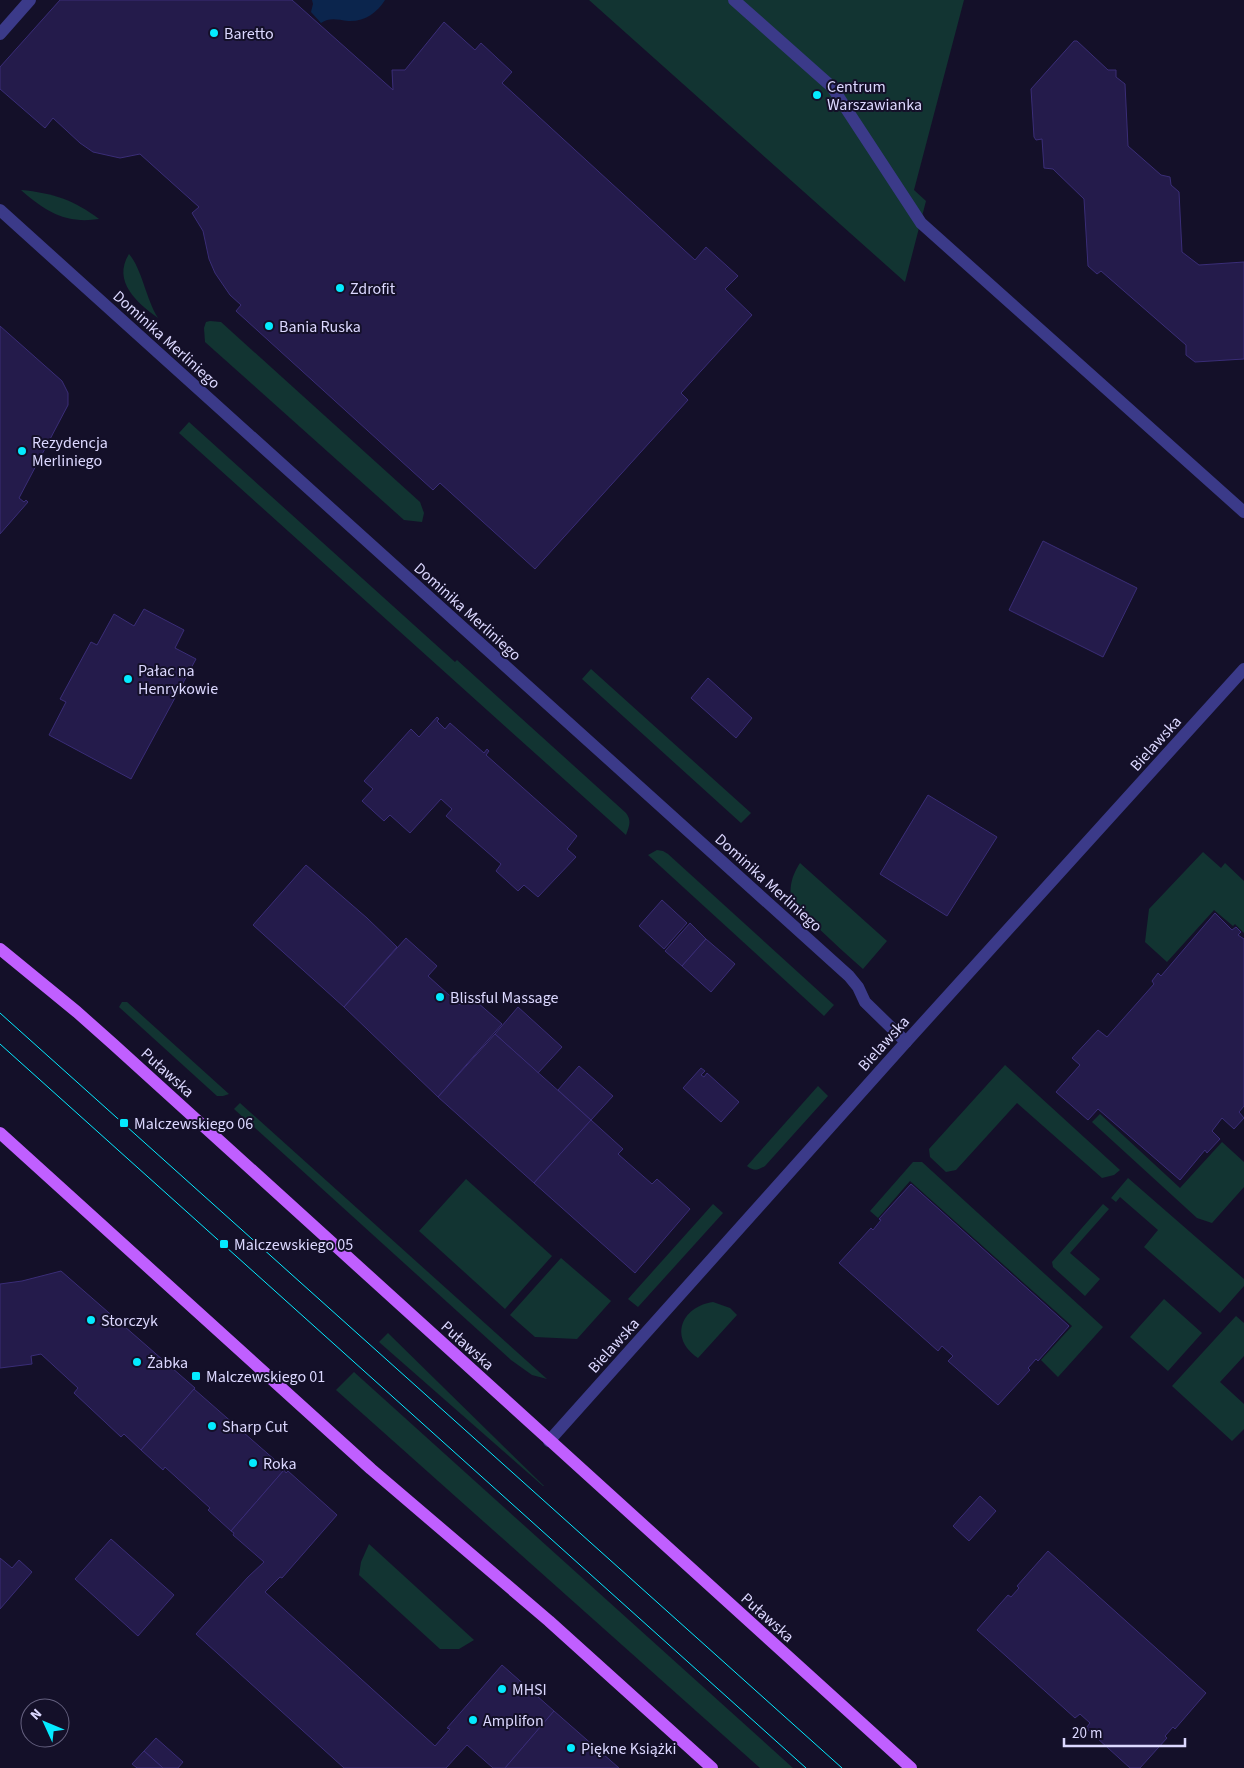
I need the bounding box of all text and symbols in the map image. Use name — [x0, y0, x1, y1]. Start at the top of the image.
place label: Baretto — [224, 23, 274, 45]
marker: Baretto — [208, 27, 220, 39]
place label: Centrum Warszawianka — [827, 76, 922, 116]
marker: Centrum Warszawianka — [811, 89, 823, 101]
place label: Zdrofit — [350, 278, 396, 300]
marker: Zdrofit — [334, 282, 346, 294]
street label: Dominika Merliniego — [108, 286, 225, 394]
place label: Bania Ruska — [279, 316, 361, 338]
marker: Bania Ruska — [263, 320, 275, 332]
place label: Rezydencja Merliniego — [32, 432, 108, 472]
marker: Rezydencja Merliniego — [16, 445, 28, 457]
street label: Dominika Merliniego — [409, 558, 526, 666]
place label: Pałac na Henrykowie — [138, 660, 218, 700]
marker: Pałac na Henrykowie — [122, 673, 134, 685]
street label: Bielawska — [1125, 711, 1186, 776]
street label: Dominika Merliniego — [710, 829, 827, 937]
place label: Blissful Massage — [450, 987, 559, 1009]
marker: Blissful Massage — [434, 991, 446, 1003]
street label: Bielawska — [853, 1011, 914, 1076]
street label: Puławska — [136, 1043, 199, 1103]
place label: Malczewskiego 06 — [134, 1113, 253, 1135]
marker: Malczewskiego 06 — [118, 1117, 130, 1129]
place label: Malczewskiego 05 — [234, 1234, 353, 1256]
marker: Malczewskiego 05 — [218, 1238, 230, 1250]
place label: Storczyk — [101, 1310, 158, 1332]
street label: Bielawska — [583, 1313, 644, 1378]
marker: Storczyk — [85, 1314, 97, 1326]
street label: Puławska — [436, 1316, 499, 1376]
place label: Żabka — [147, 1352, 188, 1374]
marker: Żabka — [131, 1356, 143, 1368]
place label: Malczewskiego 01 — [206, 1366, 325, 1388]
marker: Malczewskiego 01 — [190, 1370, 202, 1382]
place label: Sharp Cut — [222, 1416, 289, 1438]
marker: Sharp Cut — [206, 1420, 218, 1432]
place label: Roka — [263, 1453, 296, 1475]
marker: Roka — [247, 1457, 259, 1469]
street label: Puławska — [736, 1588, 799, 1648]
place label: MHSI — [512, 1679, 547, 1701]
marker: MHSI — [496, 1683, 508, 1695]
north arrow — [20, 1698, 70, 1748]
text: N — [26, 1704, 47, 1725]
place label: Amplifon — [483, 1710, 544, 1732]
marker: Amplifon — [467, 1714, 479, 1726]
scale bar — [1064, 1716, 1185, 1748]
text: 20 m — [1072, 1723, 1102, 1744]
place label: Piękne Książki — [581, 1738, 676, 1760]
marker: Piękne Książki — [565, 1742, 577, 1754]

